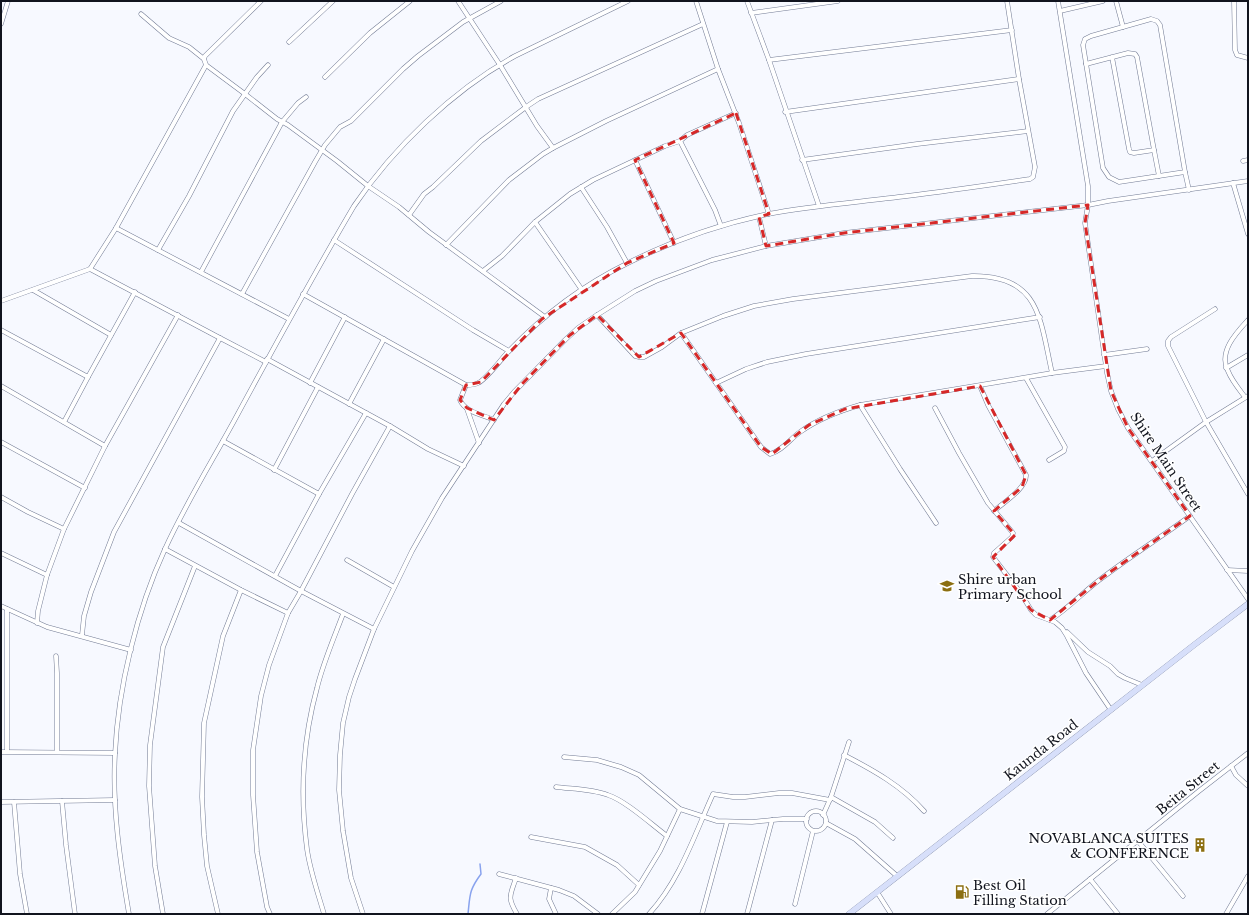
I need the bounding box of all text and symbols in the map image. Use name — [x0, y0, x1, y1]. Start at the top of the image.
street label: Shire Main Street — [1126, 409, 1206, 515]
place label: Shire urban Primary School — [958, 571, 1062, 603]
school or university icon: Shire urban Primary School — [939, 578, 955, 594]
street label: Kaunda Road — [1001, 716, 1082, 784]
street label: Beita Street — [1153, 757, 1223, 819]
place label: NOVABLANCA SUITES & CONFERENCE — [1028, 830, 1189, 862]
building icon: NOVABLANCA SUITES & CONFERENCE — [1192, 837, 1208, 853]
place label: Best Oil Filling Station — [973, 877, 1067, 909]
fuel station icon: Best Oil Filling Station — [954, 884, 970, 900]

